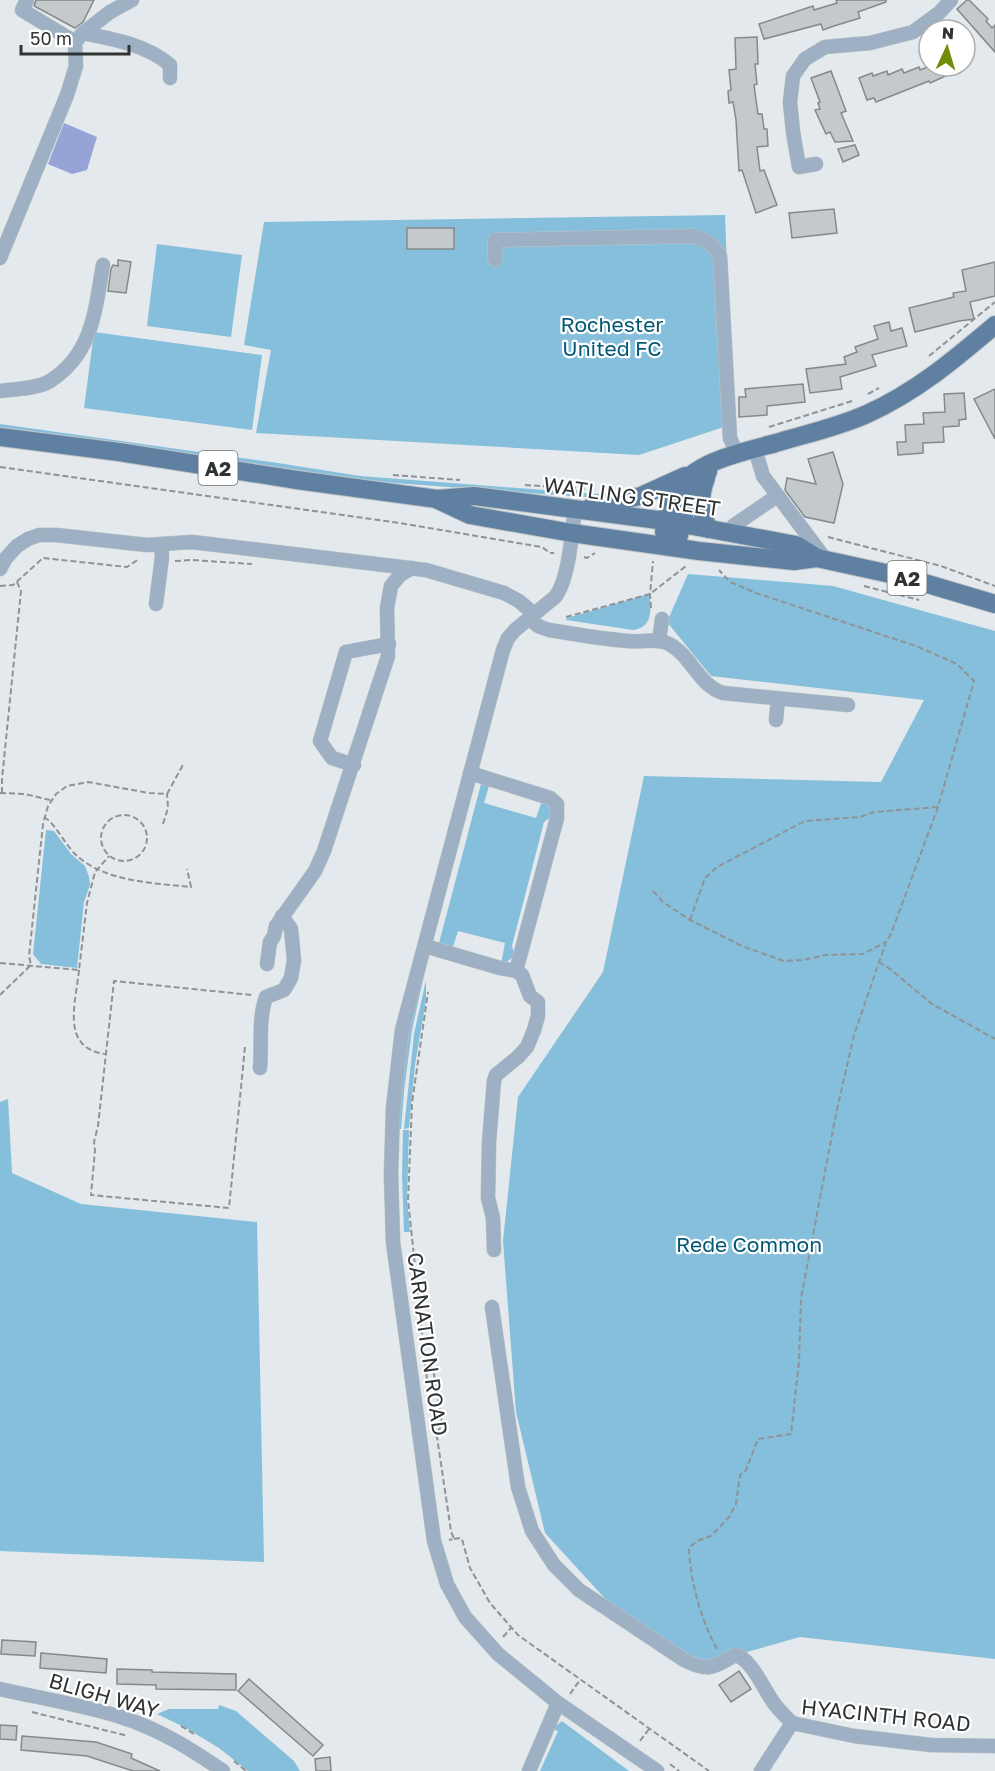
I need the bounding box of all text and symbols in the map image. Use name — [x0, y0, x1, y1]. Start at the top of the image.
scale bar — [21, 18, 129, 56]
north arrow — [917, 18, 977, 78]
text: N — [941, 23, 955, 43]
text: 50 m — [30, 27, 72, 49]
park label: Rochester United FC — [560, 311, 664, 361]
road number: A2 — [198, 451, 238, 485]
street label: WATLING STREET — [542, 471, 722, 521]
road number: A2 — [888, 561, 926, 595]
park label: Rede Common — [676, 1231, 822, 1257]
street label: CARNATION ROAD — [402, 1251, 454, 1437]
street label: BLIGH WAY — [46, 1667, 162, 1723]
street label: HYACINTH ROAD — [800, 1693, 972, 1737]

